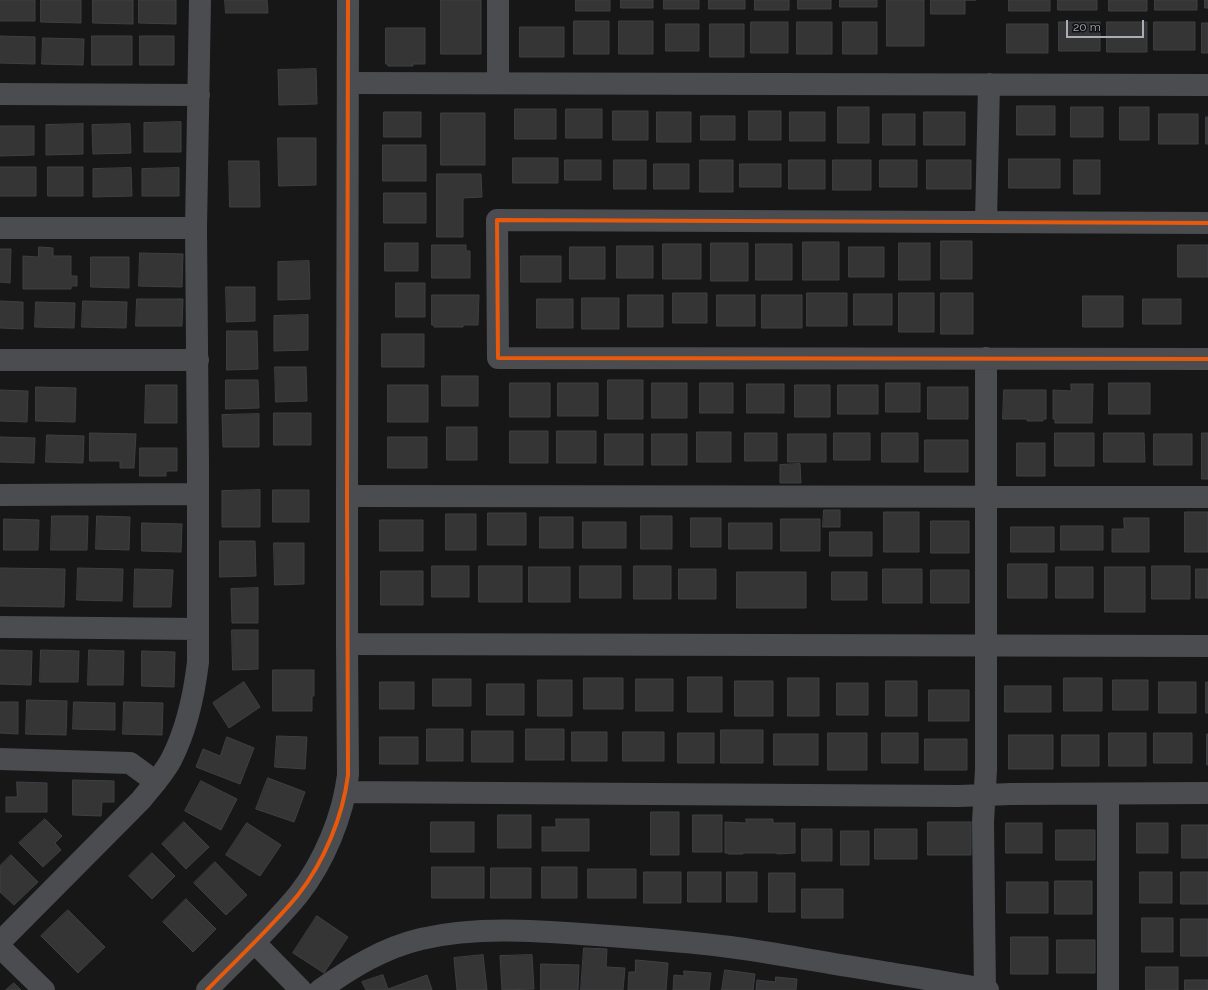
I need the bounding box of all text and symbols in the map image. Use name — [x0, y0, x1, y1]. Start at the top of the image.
scale bar — [1068, 12, 1146, 38]
text: 20 m — [1073, 20, 1101, 34]

